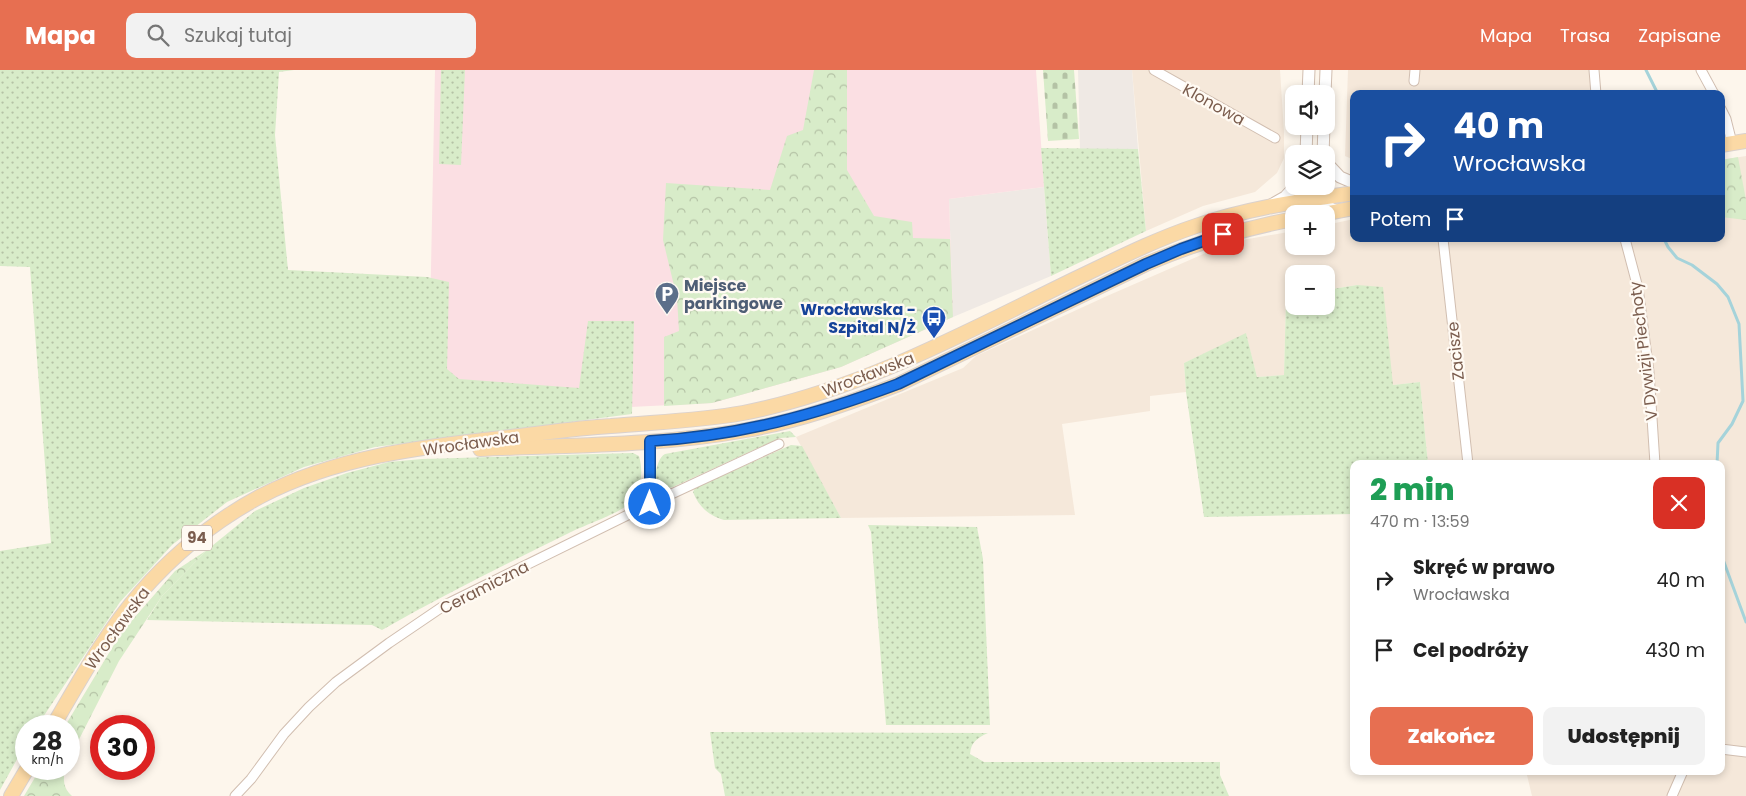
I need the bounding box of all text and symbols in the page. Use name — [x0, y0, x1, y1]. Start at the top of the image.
search box — [126, 13, 476, 58]
text: Mapa — [25, 19, 96, 52]
icon: search — [144, 21, 172, 49]
text: Szukaj tutaj — [184, 22, 292, 49]
text: Mapa — [1480, 23, 1532, 48]
text: Trasa — [1560, 23, 1610, 48]
text: Zapisane — [1638, 23, 1721, 48]
street label: Klonowa — [1178, 78, 1249, 131]
map controls — [1285, 85, 1335, 315]
button: sound — [1285, 85, 1335, 135]
text: 40 m — [1453, 101, 1544, 150]
icon: right — [1370, 110, 1435, 175]
button: layers — [1285, 145, 1335, 195]
text: Wrocławska — [1453, 148, 1586, 179]
button: + — [1285, 205, 1335, 255]
icon: arrive — [1441, 205, 1469, 233]
text: Potem — [1370, 206, 1431, 233]
pin — [1202, 213, 1244, 255]
icon: arrive — [1209, 220, 1237, 248]
button: − — [1285, 265, 1335, 315]
place label: Miejsce parkingowe — [684, 274, 783, 315]
street label: V Dywizji Piechoty — [1624, 280, 1663, 422]
parking icon: Miejsce parkingowe — [654, 281, 680, 315]
place label: Wrocławska - Szpital N/Ż — [800, 298, 916, 339]
bus stop icon: Wrocławska - Szpital N/Ż — [921, 305, 947, 339]
street label: Zacisze — [1441, 320, 1470, 381]
street label: Wrocławska — [819, 346, 918, 403]
street label: Wrocławska — [421, 425, 521, 462]
text: 2 min — [1370, 468, 1455, 511]
position arrow — [623, 477, 675, 529]
button: close — [1653, 477, 1705, 529]
text: 470 m · 13:59 — [1370, 510, 1470, 533]
road number: 94 — [182, 526, 212, 550]
text: Skręć w prawo — [1413, 554, 1555, 581]
street label: Ceramiczna — [436, 555, 533, 620]
icon: right — [1370, 566, 1398, 594]
text: 40 m — [1656, 567, 1705, 594]
street label: Wrocławska — [80, 582, 155, 674]
text: Wrocławska — [1413, 583, 1510, 606]
icon: arrive — [1370, 636, 1398, 664]
text: Cel podróży — [1413, 637, 1528, 664]
text: 430 m — [1645, 637, 1705, 664]
button: Zakończ — [1370, 707, 1533, 765]
button: Udostępnij — [1543, 707, 1705, 765]
speed limit sign: 30 — [90, 715, 155, 780]
text: 28 — [32, 724, 63, 759]
text: km/h — [32, 751, 63, 768]

